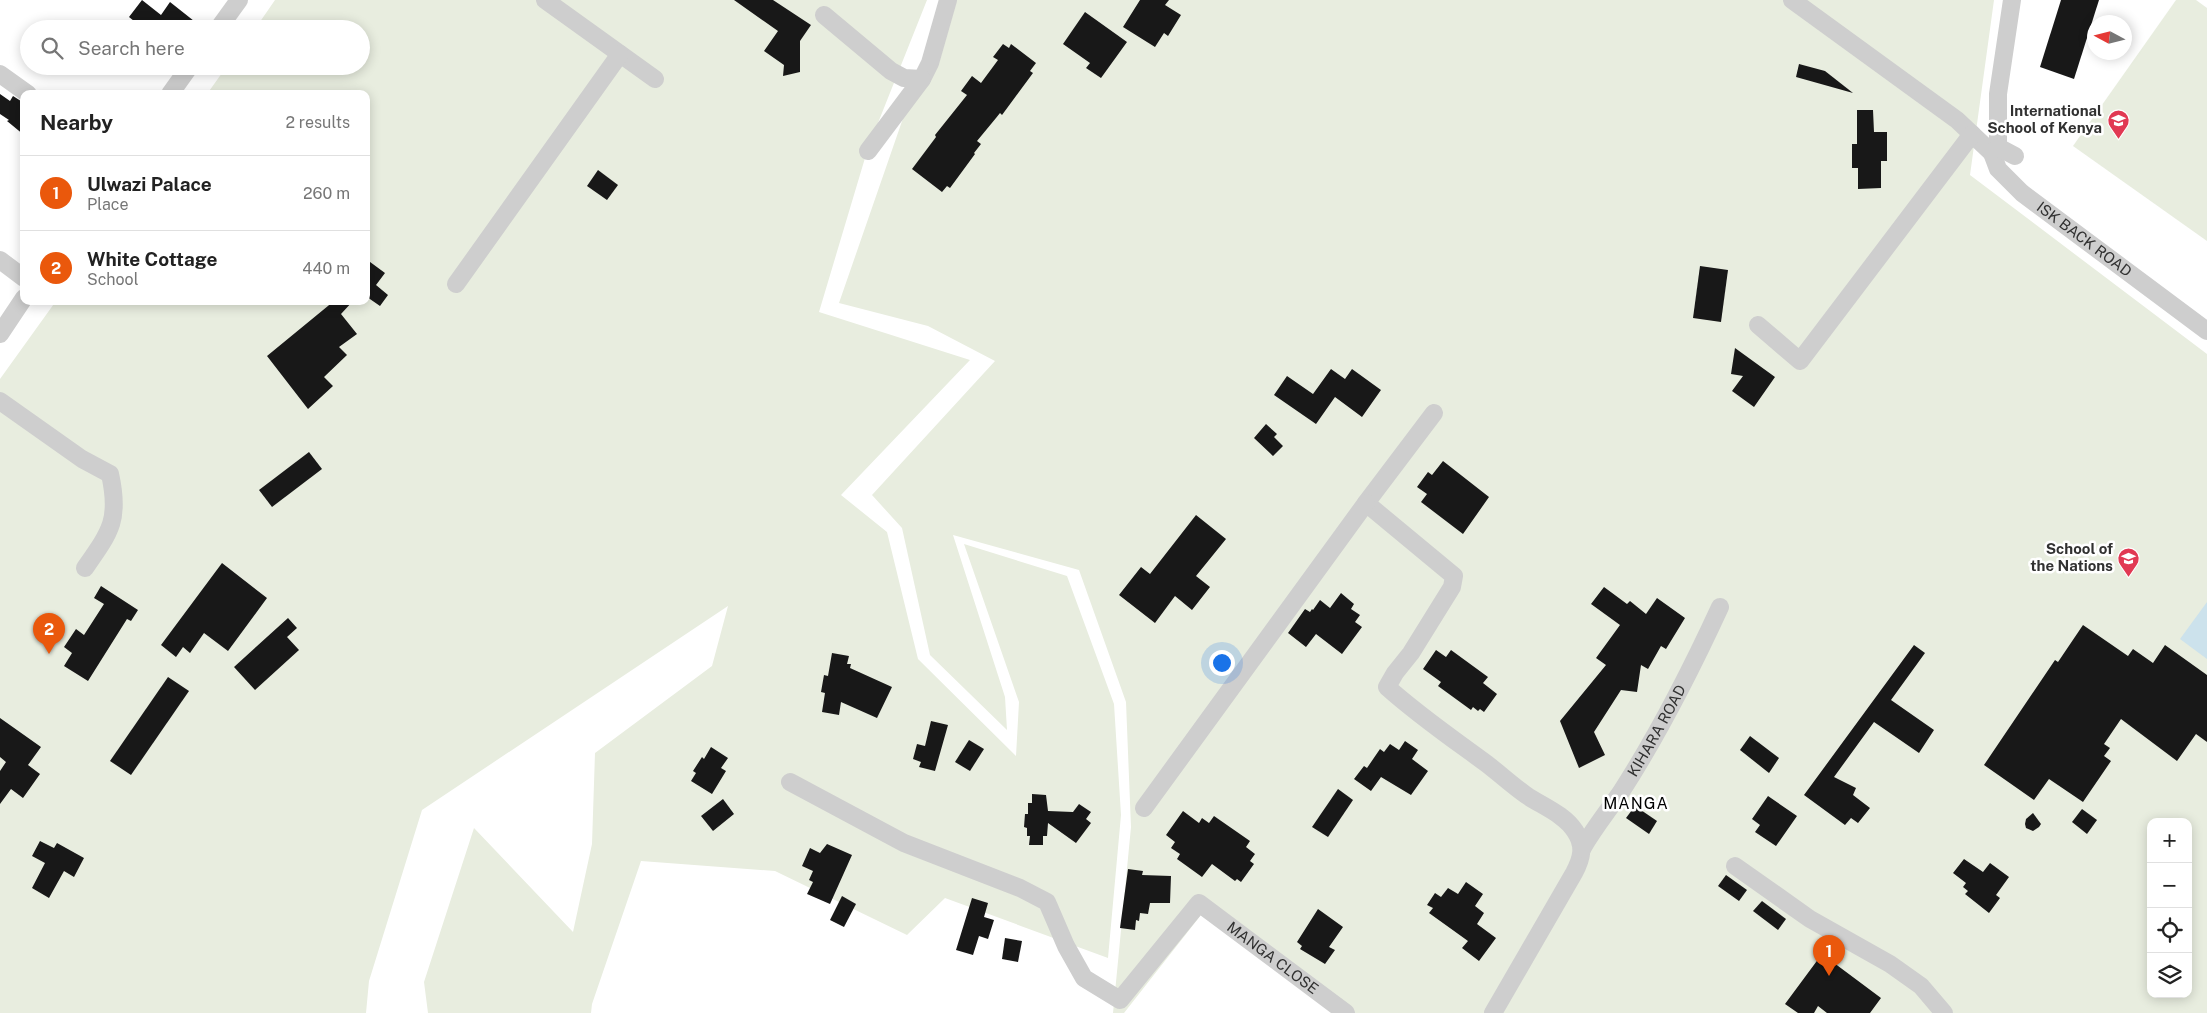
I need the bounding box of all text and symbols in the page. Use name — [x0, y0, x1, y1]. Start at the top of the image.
north arrow — [2087, 15, 2132, 60]
search box — [20, 20, 370, 75]
icon: search — [38, 34, 66, 62]
text: Search here — [78, 37, 185, 59]
place label: International School of Kenya — [1987, 102, 2102, 136]
school or university icon: International School of Kenya — [2106, 108, 2130, 139]
text: Nearby — [40, 110, 113, 135]
text: 2 results — [285, 113, 350, 132]
text: Ulwazi Palace — [87, 173, 212, 195]
text: 1 — [53, 184, 59, 203]
text: 260 m — [303, 184, 350, 203]
text: Place — [87, 195, 129, 214]
street label: ISK BACK ROAD — [2034, 198, 2135, 280]
text: White Cottage — [87, 248, 217, 270]
text: 2 — [51, 259, 61, 278]
text: 440 m — [302, 259, 350, 278]
text: School — [87, 270, 138, 289]
place label: School of the Nations — [2030, 540, 2113, 574]
school or university icon: School of the Nations — [2117, 546, 2141, 577]
pin: 2 — [33, 613, 65, 654]
your location — [1209, 650, 1235, 676]
street label: KIHARA ROAD — [1624, 682, 1689, 780]
district label: MANGA — [1603, 794, 1669, 813]
map controls — [2147, 818, 2192, 998]
button: + — [2147, 818, 2192, 863]
button: − — [2147, 863, 2192, 908]
button: locate — [2147, 908, 2192, 953]
street label: MANGA CLOSE — [1224, 918, 1322, 997]
pin: 1 — [1813, 935, 1845, 976]
button: layers — [2147, 953, 2192, 998]

